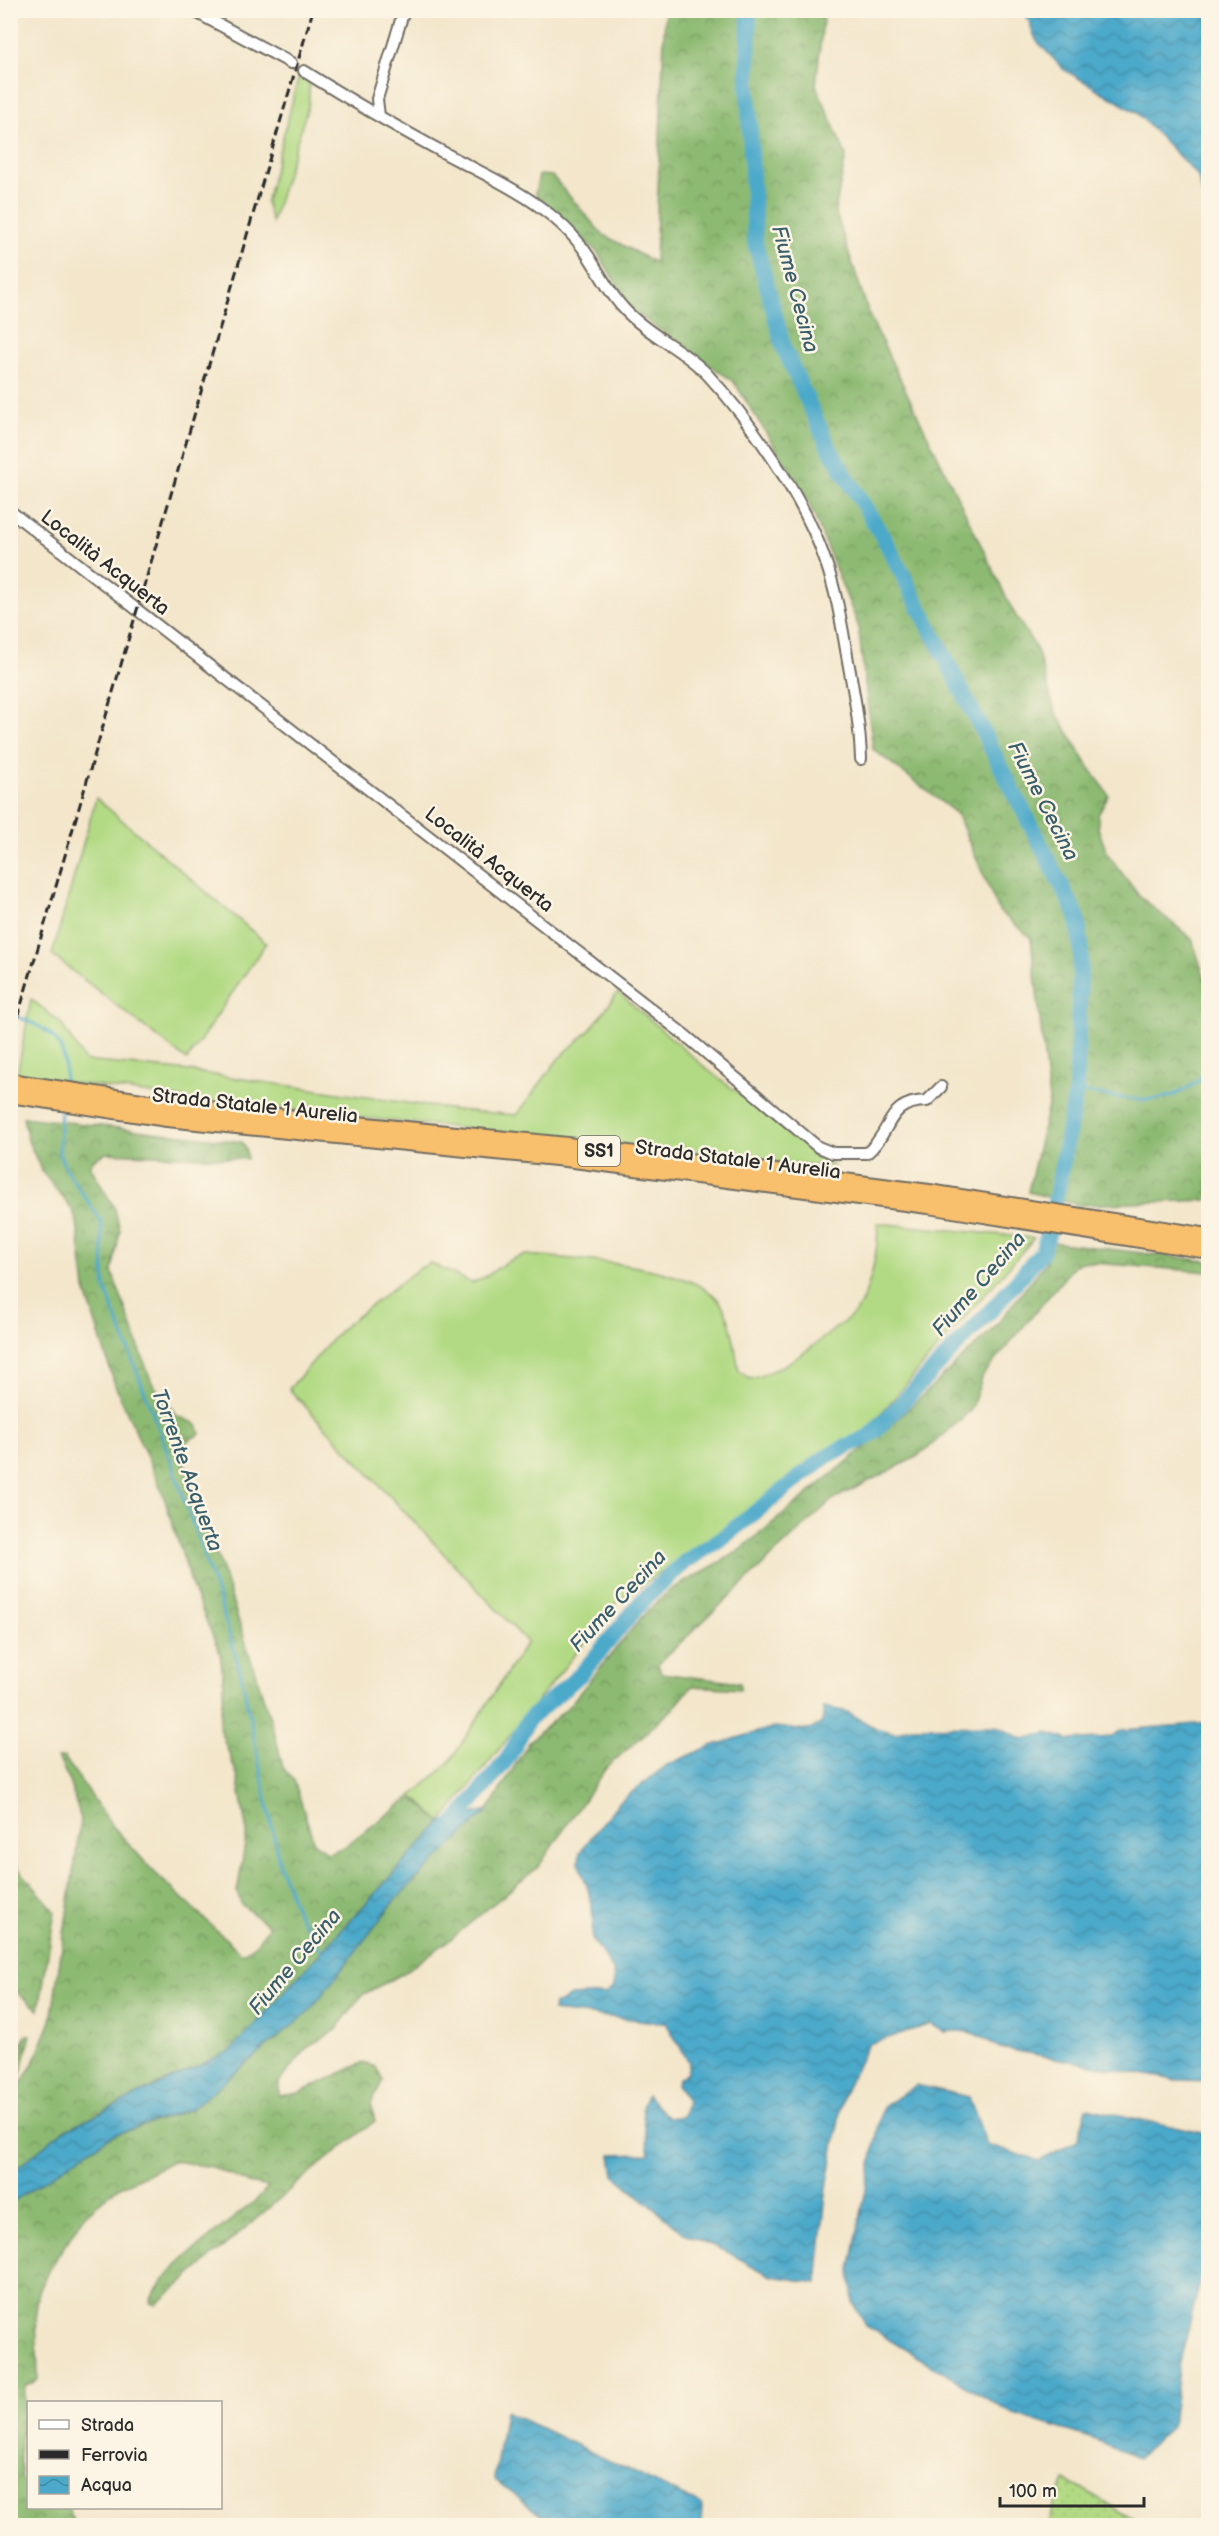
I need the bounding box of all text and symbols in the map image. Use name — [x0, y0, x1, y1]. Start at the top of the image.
water label: Fiume Cecina — [766, 223, 824, 355]
street label: Località Acquerta — [36, 505, 174, 621]
water label: Fiume Cecina — [1002, 737, 1084, 865]
street label: Località Acquerta — [420, 802, 558, 918]
street label: Strada Statale 1 Aurelia — [151, 1083, 359, 1129]
street label: Strada Statale 1 Aurelia — [634, 1135, 842, 1185]
road number: SS1 — [578, 1136, 620, 1166]
water label: Fiume Cecina — [927, 1227, 1031, 1341]
water label: Torrente Acquerta — [146, 1385, 228, 1555]
water label: Fiume Cecina — [564, 1545, 672, 1657]
water label: Fiume Cecina — [243, 1904, 347, 2020]
legend — [27, 2401, 222, 2509]
text: Strada — [81, 2415, 134, 2436]
text: Ferrovia — [81, 2445, 148, 2466]
scale bar — [1000, 2470, 1144, 2508]
text: Acqua — [81, 2475, 132, 2496]
text: 100 m — [1009, 2481, 1057, 2502]

